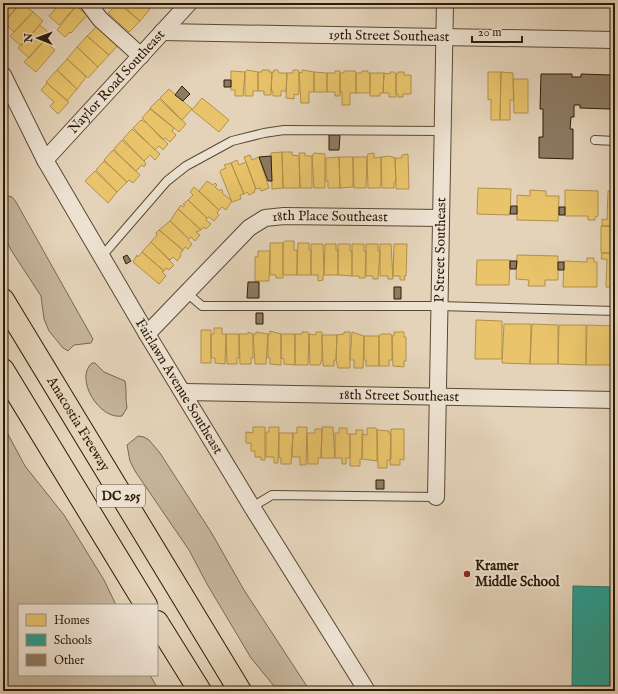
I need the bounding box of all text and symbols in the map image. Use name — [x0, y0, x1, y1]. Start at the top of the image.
north arrow — [18, 18, 58, 58]
scale bar — [472, 18, 522, 44]
text: 20 m — [478, 25, 501, 40]
street label: Naylor Road Southeast — [64, 26, 169, 138]
street label: 19th Street Southeast — [328, 26, 450, 46]
text: N — [22, 32, 36, 44]
street label: P Street Southeast — [431, 197, 450, 303]
street label: 18th Place Southeast — [271, 207, 388, 226]
street label: Fairlawn Avenue Southeast — [131, 315, 227, 458]
street label: Anacostia Freeway — [42, 372, 114, 475]
street label: 18th Street Southeast — [339, 386, 459, 406]
road number: DC 295 — [97, 485, 145, 507]
place label: Kramer Middle School — [475, 557, 561, 591]
marker: Kramer Middle School — [462, 569, 472, 579]
legend — [18, 604, 158, 676]
text: Homes — [54, 613, 90, 628]
text: Schools — [54, 633, 92, 648]
text: Other — [54, 653, 85, 668]

